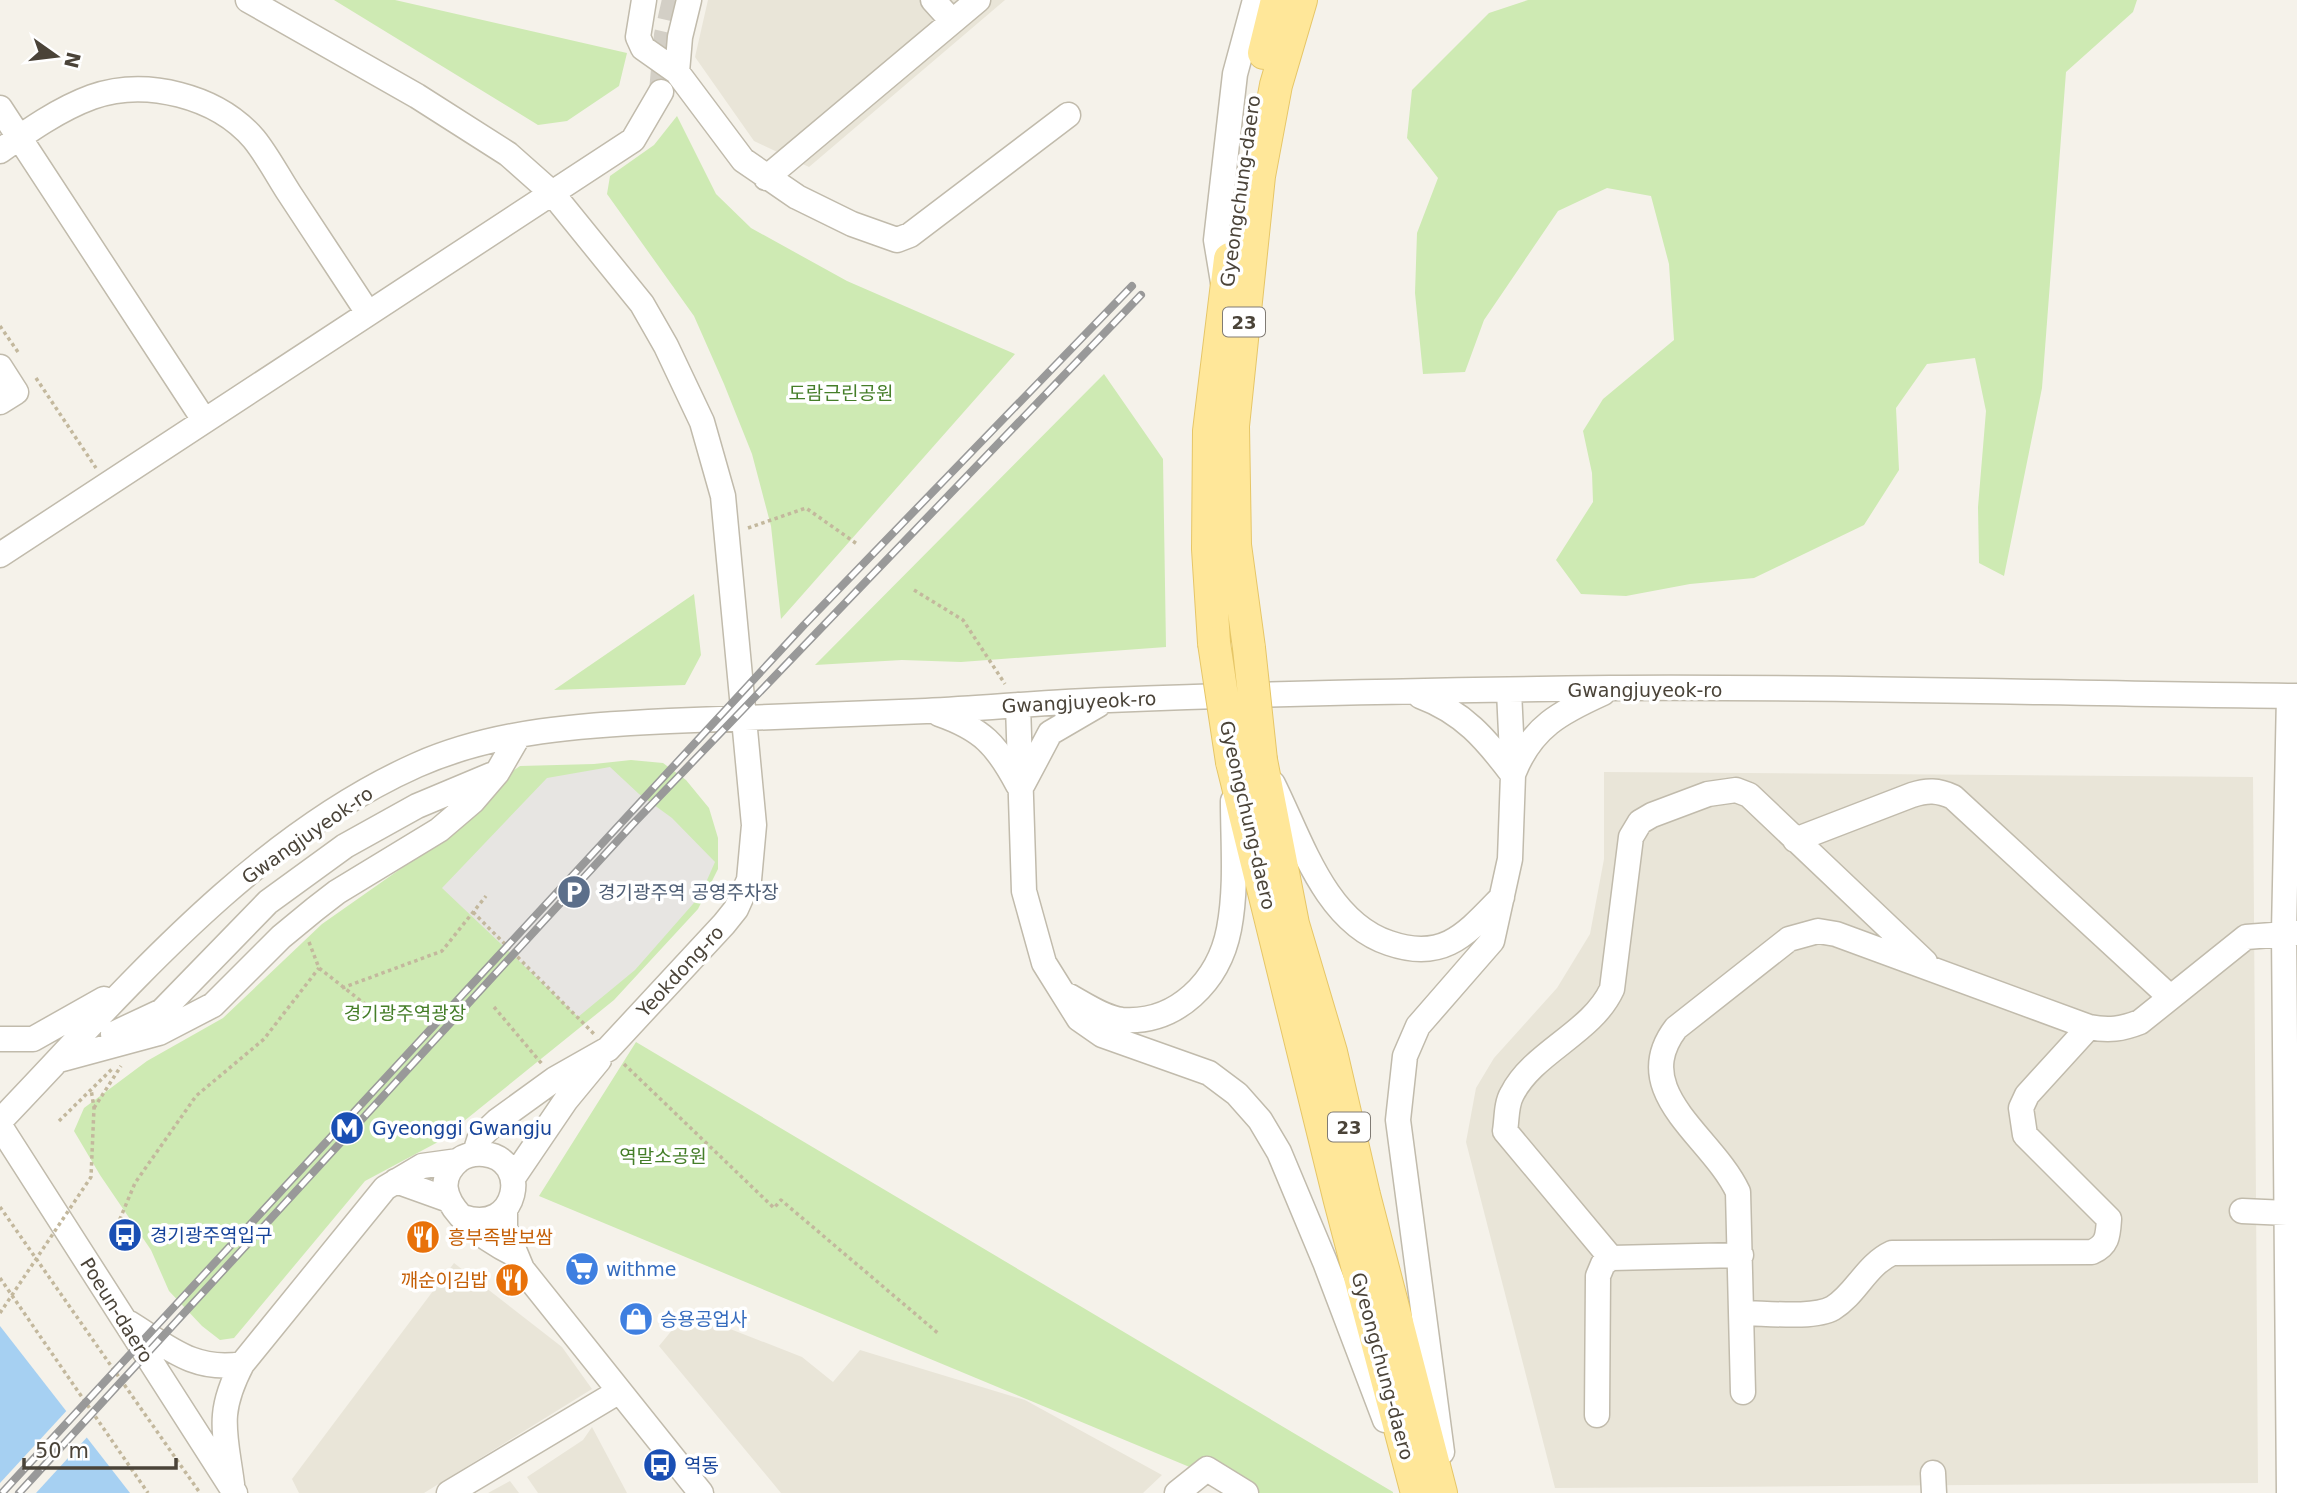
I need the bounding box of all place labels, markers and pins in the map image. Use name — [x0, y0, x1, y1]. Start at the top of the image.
parking icon: 경기광주역 공영주차장 — [555, 873, 593, 911]
place label: 경기광주역 공영주차장 — [598, 881, 779, 903]
metro station icon: Gyeonggi Gwangju — [328, 1109, 366, 1147]
place label: Gyeonggi Gwangju — [372, 1117, 552, 1139]
bus stop icon: 경기광주역입구 — [106, 1216, 144, 1254]
restaurant icon: 흥부족발보쌈 — [404, 1218, 442, 1256]
place label: 경기광주역입구 — [150, 1224, 272, 1246]
place label: 흥부족발보쌈 — [448, 1226, 553, 1248]
supermarket icon: withme — [563, 1250, 601, 1288]
place label: withme — [606, 1258, 677, 1280]
restaurant icon: 깨순이김밥 — [493, 1261, 531, 1299]
place label: 깨순이김밥 — [401, 1269, 488, 1291]
shop icon: 승용공업사 — [617, 1300, 655, 1338]
place label: 승용공업사 — [660, 1308, 747, 1330]
bus stop icon: 역동 — [641, 1446, 679, 1484]
place label: 역동 — [684, 1454, 719, 1476]

